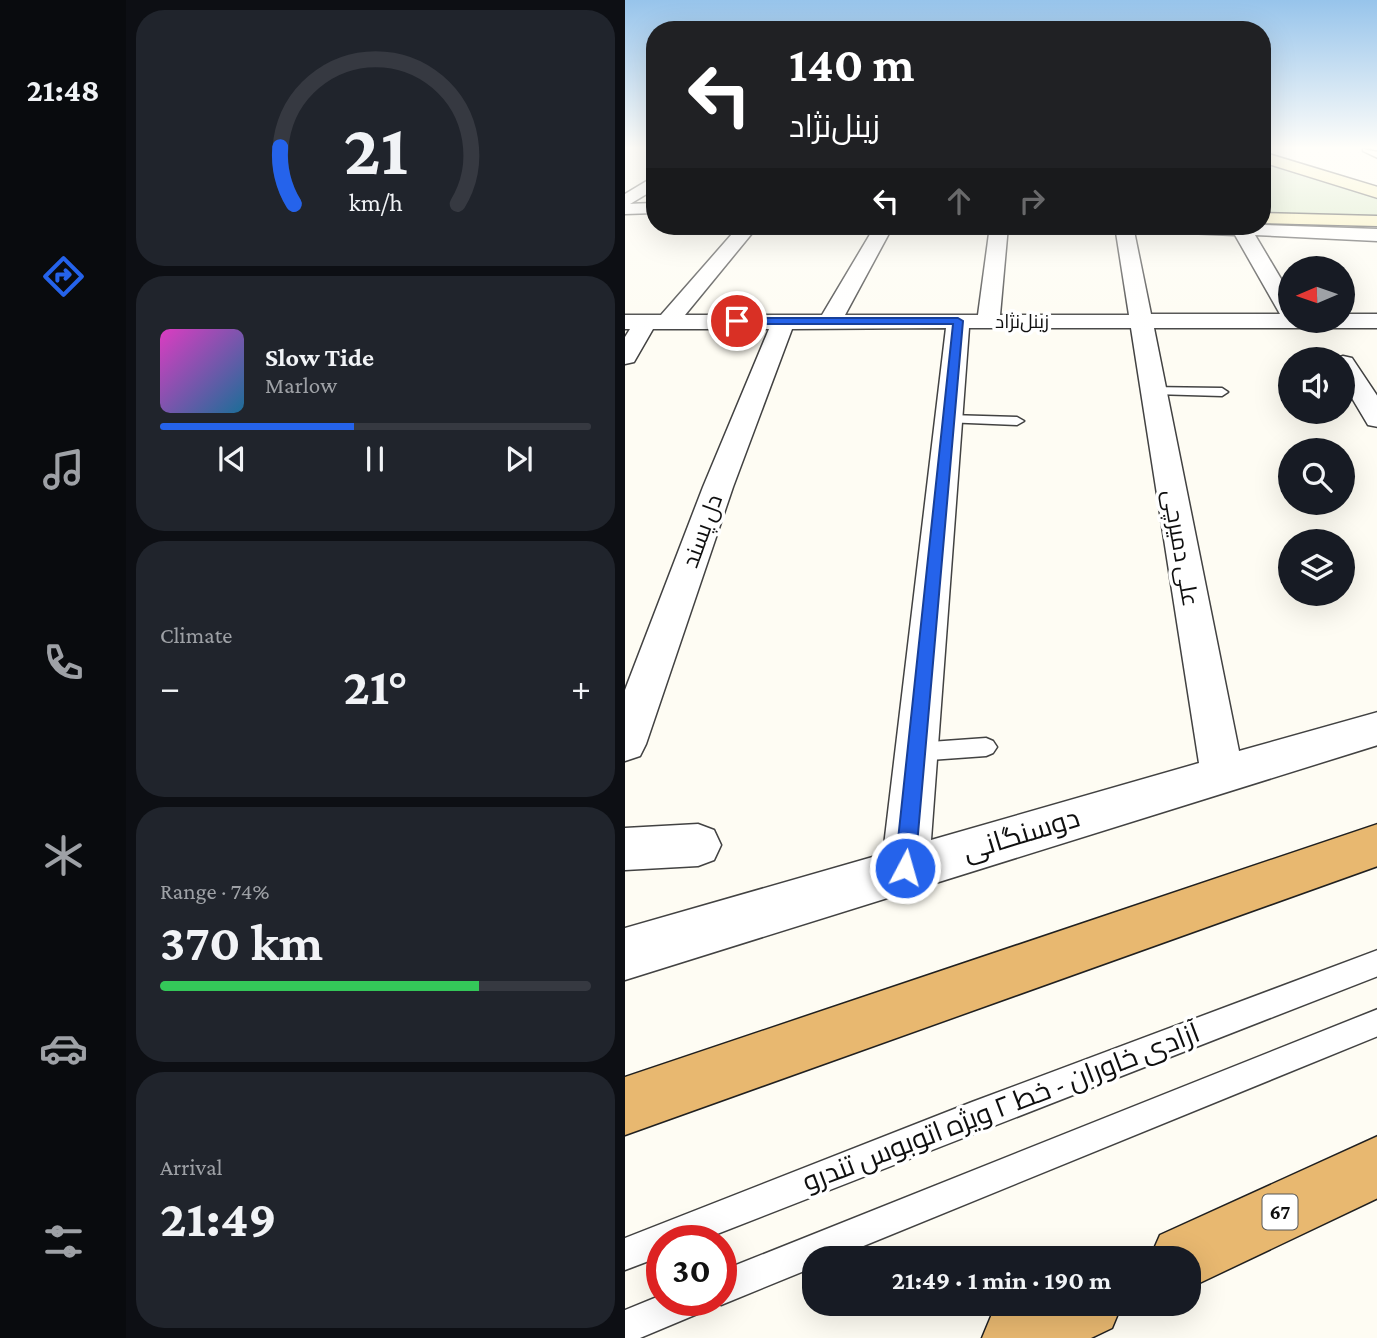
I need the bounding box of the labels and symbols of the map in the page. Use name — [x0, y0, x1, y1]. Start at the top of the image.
north arrow — [1278, 256, 1355, 332]
pin — [707, 291, 767, 351]
street label: زینل‌نژاد — [995, 311, 1049, 333]
street label: علی دمیرچی — [1156, 488, 1204, 609]
street label: دل پسند — [677, 491, 729, 572]
street label: دوسنگانی — [959, 802, 1083, 867]
position arrow — [868, 831, 942, 905]
street label: آزادی خاوران - خط ۲ ویژه اتوبوس تندرو — [798, 1017, 1205, 1198]
road number: 67 — [1263, 1194, 1297, 1230]
speed limit sign: 30 — [646, 1225, 737, 1316]

